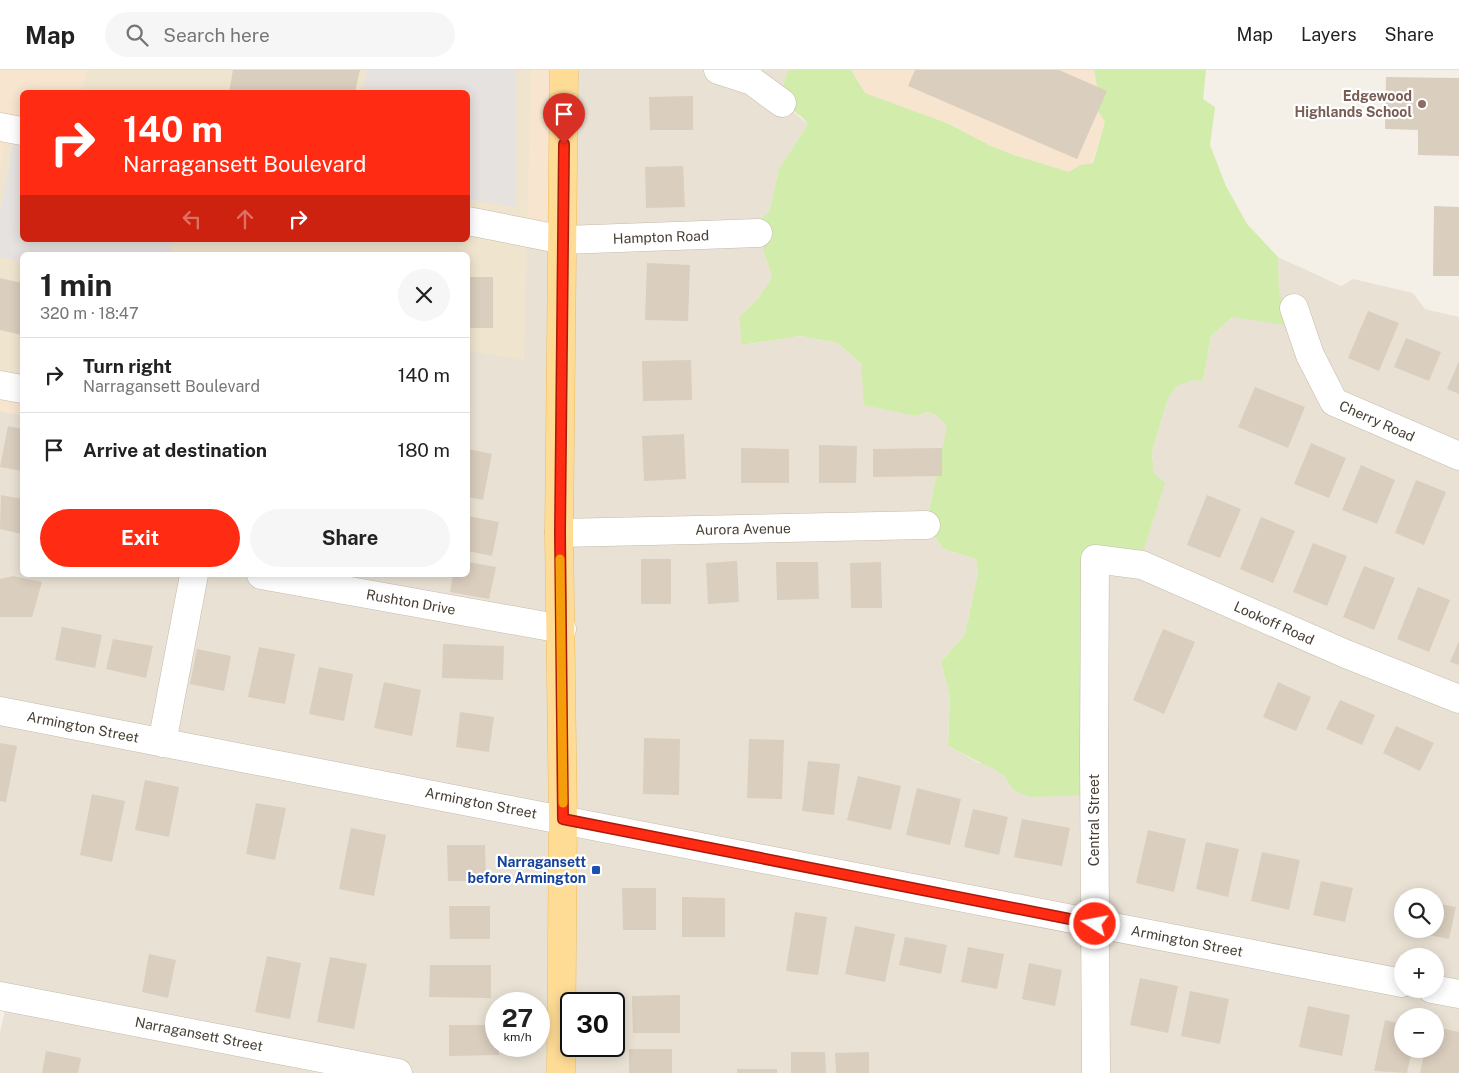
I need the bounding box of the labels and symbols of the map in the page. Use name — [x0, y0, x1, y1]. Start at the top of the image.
place label: Edgewood Highlands School — [1294, 88, 1412, 120]
pin — [543, 93, 585, 144]
marker: Edgewood Highlands School — [1416, 98, 1428, 110]
street label: Hampton Road — [613, 227, 709, 247]
street label: Cherry Road — [1337, 397, 1417, 445]
street label: Aurora Avenue — [695, 520, 791, 538]
street label: Rushton Drive — [365, 586, 457, 618]
street label: Lookoff Road — [1231, 598, 1317, 648]
street label: Armington Street — [26, 708, 140, 746]
street label: Central Street — [1086, 774, 1102, 866]
street label: Armington Street — [424, 784, 538, 822]
place label: Narragansett before Armington — [468, 854, 586, 886]
marker: Narragansett before Armington — [590, 864, 602, 876]
position arrow — [1068, 897, 1120, 949]
street label: Armington Street — [1130, 922, 1244, 960]
speed limit sign: 30 — [560, 992, 625, 1057]
street label: Narragansett Street — [134, 1014, 264, 1054]

